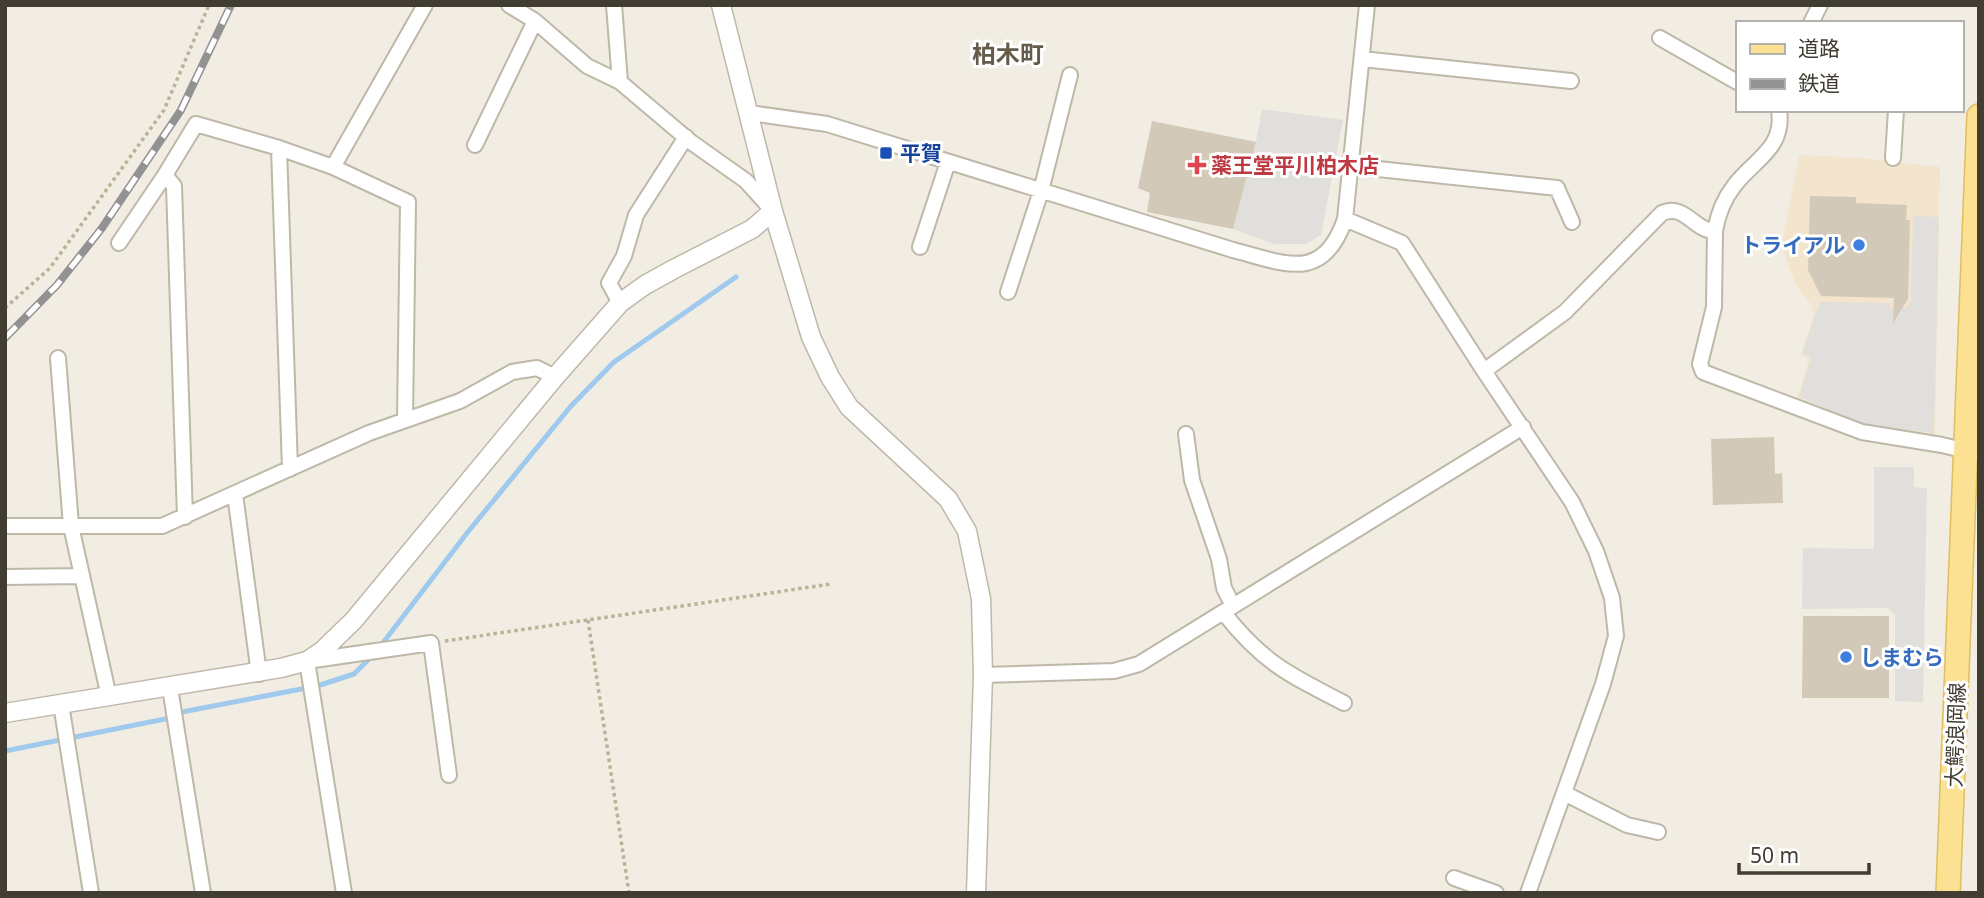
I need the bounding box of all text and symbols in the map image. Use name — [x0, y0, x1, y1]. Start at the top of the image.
legend — [1736, 21, 1963, 112]
text: 道路 — [1798, 34, 1840, 62]
district label: 柏木町 — [972, 37, 1044, 70]
text: 鉄道 — [1798, 69, 1840, 97]
place label: 平賀 — [900, 139, 942, 167]
marker: 平賀 — [878, 145, 894, 161]
place label: 薬王堂平川柏木店 — [1211, 151, 1379, 179]
marker: 薬王堂平川柏木店 — [1189, 157, 1205, 173]
place label: トライアル — [1740, 231, 1845, 259]
marker: トライアル — [1851, 237, 1867, 253]
place label: しまむら — [1860, 643, 1944, 671]
marker: しまむら — [1838, 649, 1854, 665]
street label: 大鰐浪岡線 — [1939, 682, 1971, 788]
scale bar — [1739, 832, 1868, 876]
text: 50 m — [1750, 841, 1799, 869]

